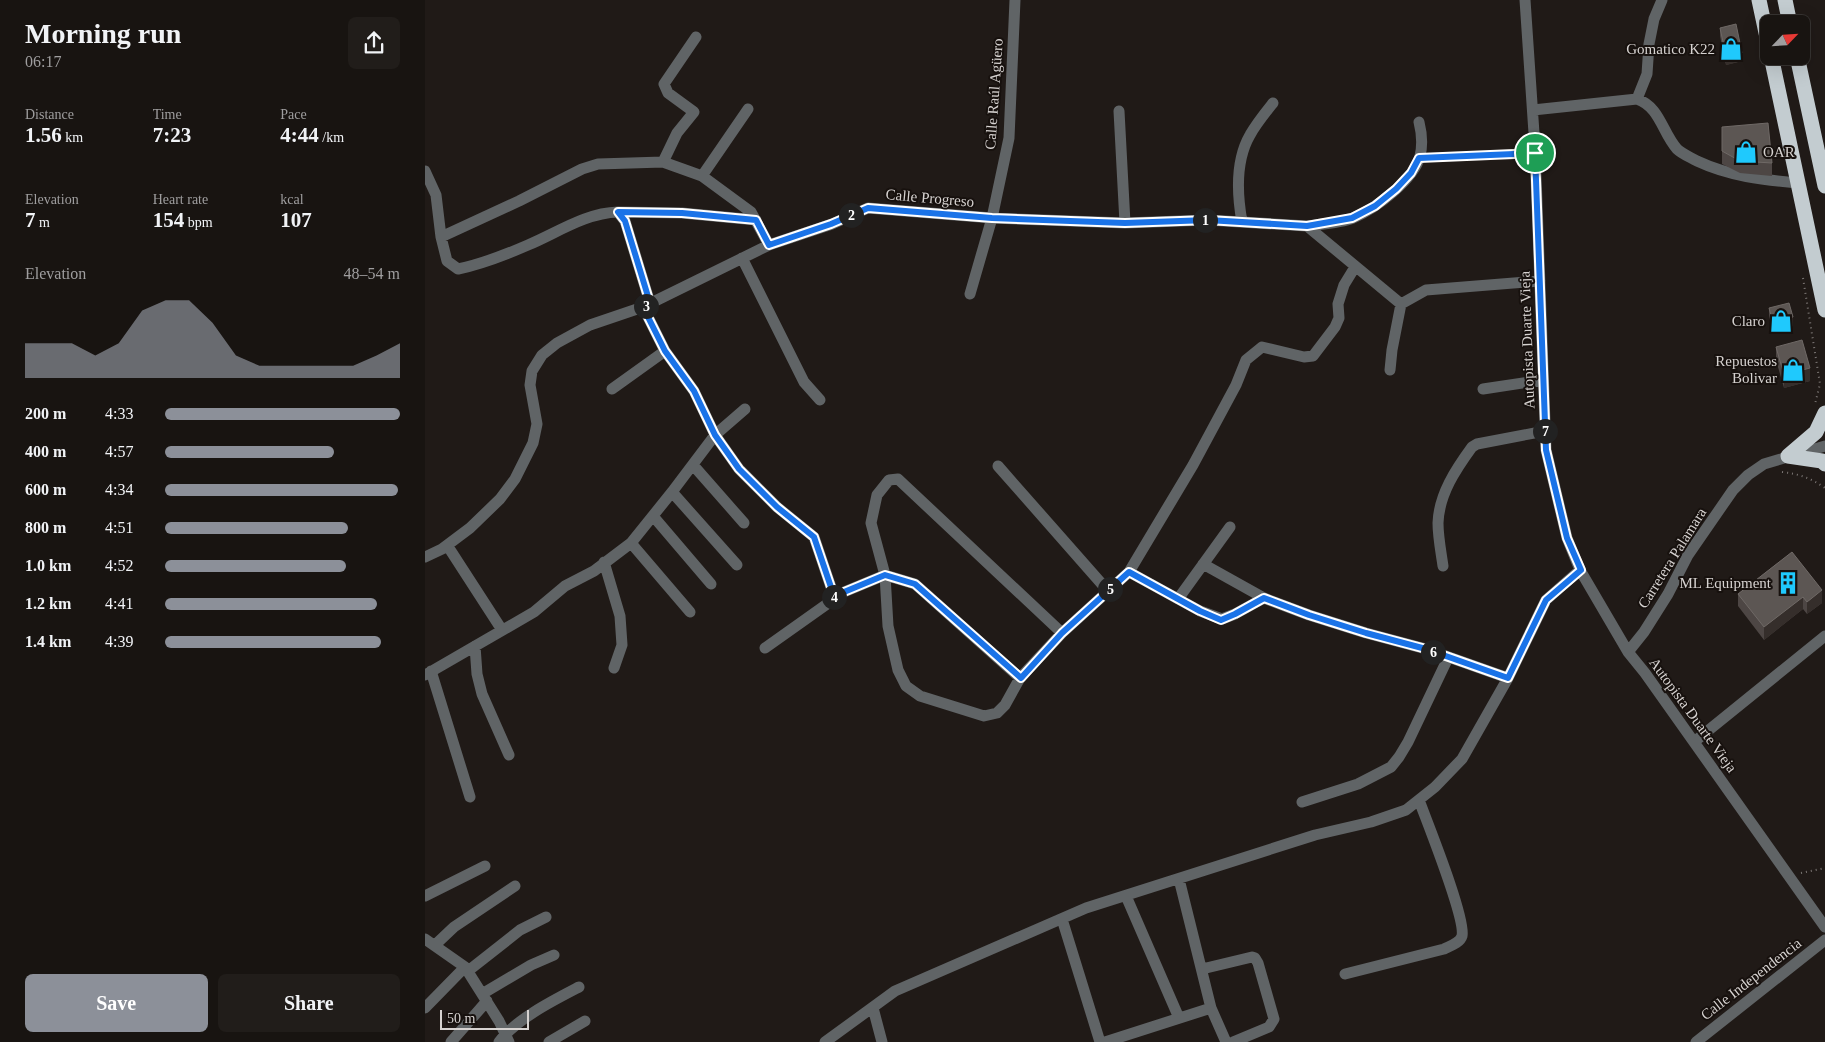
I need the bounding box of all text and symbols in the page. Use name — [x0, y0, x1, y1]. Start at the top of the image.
north arrow — [1760, 15, 1810, 65]
map controls — [1760, 15, 1810, 65]
button: share — [348, 17, 400, 69]
text: Morning run — [25, 18, 181, 49]
shop icon: Gomatico K22 — [1718, 36, 1744, 62]
street label: Calle Raúl Agüero — [982, 38, 1006, 150]
place label: Gomatico K22 — [1626, 41, 1715, 57]
text: 06:17 — [25, 53, 61, 70]
text: Distance — [25, 107, 74, 122]
text: Time — [153, 107, 182, 122]
text: Pace — [280, 107, 307, 122]
text: 1.56 — [25, 123, 62, 147]
text: 7:23 — [153, 123, 191, 147]
text: 4:44 — [280, 123, 319, 147]
text: km — [62, 130, 83, 145]
text: /km — [319, 130, 344, 145]
pin — [1514, 132, 1556, 174]
icon: arrive — [1521, 139, 1549, 167]
shop icon: OAR — [1733, 139, 1759, 165]
place label: OAR — [1763, 144, 1795, 160]
street label: Calle Progreso — [885, 186, 975, 210]
text: Elevation — [25, 192, 79, 207]
text: Heart rate — [153, 192, 208, 207]
text: kcal — [280, 192, 304, 207]
pin: 2 — [839, 202, 863, 228]
text: 7 — [25, 208, 36, 232]
text: 154 — [153, 208, 184, 232]
text: 107 — [280, 208, 312, 232]
text: 2 — [848, 208, 855, 223]
pin: 1 — [1193, 208, 1217, 232]
text: 1 — [1202, 213, 1209, 228]
text: m — [36, 215, 50, 230]
text: bpm — [184, 215, 213, 230]
text: Elevation — [25, 265, 86, 282]
text: 48–54 m — [344, 265, 400, 282]
street label: Autopista Duarte Vieja — [1517, 270, 1537, 409]
pin: 3 — [633, 294, 659, 318]
text: 3 — [643, 299, 650, 314]
shop icon: Claro — [1768, 308, 1794, 334]
place label: Claro — [1732, 313, 1765, 329]
place label: Repuestos Bolivar — [1715, 353, 1777, 386]
shop icon: Repuestos Bolivar — [1780, 357, 1806, 383]
text: 200 m — [25, 405, 66, 422]
text: 4:33 — [105, 405, 133, 422]
pin: 7 — [1533, 418, 1557, 444]
text: 7 — [1542, 424, 1549, 439]
text: 400 m — [25, 443, 66, 460]
text: 4:57 — [105, 443, 133, 460]
text: 600 m — [25, 481, 66, 498]
text: 4:34 — [105, 481, 133, 498]
street label: Carretera Palamara — [1635, 505, 1710, 611]
text: 800 m — [25, 519, 66, 536]
text: 4:51 — [105, 519, 133, 536]
text: 1.0 km — [25, 557, 71, 574]
text: 4:52 — [105, 557, 133, 574]
building icon: ML Equipment — [1775, 570, 1801, 596]
place label: ML Equipment — [1679, 575, 1772, 591]
pin: 5 — [1097, 576, 1123, 602]
text: 5 — [1107, 582, 1114, 597]
pin: 4 — [821, 584, 847, 610]
text: 4 — [831, 590, 838, 605]
text: 1.2 km — [25, 595, 71, 612]
text: 4:41 — [105, 595, 133, 612]
text: 1.4 km — [25, 633, 71, 650]
text: 4:39 — [105, 633, 133, 650]
pin: 6 — [1421, 640, 1445, 664]
text: 6 — [1430, 645, 1437, 660]
street label: Autopista Duarte Vieja — [1646, 654, 1740, 776]
street label: Calle Independencia — [1698, 935, 1805, 1023]
button: Save — [25, 974, 208, 1032]
button: Share — [218, 974, 400, 1032]
scale bar — [440, 1007, 529, 1030]
text: 50 m — [447, 1011, 475, 1026]

